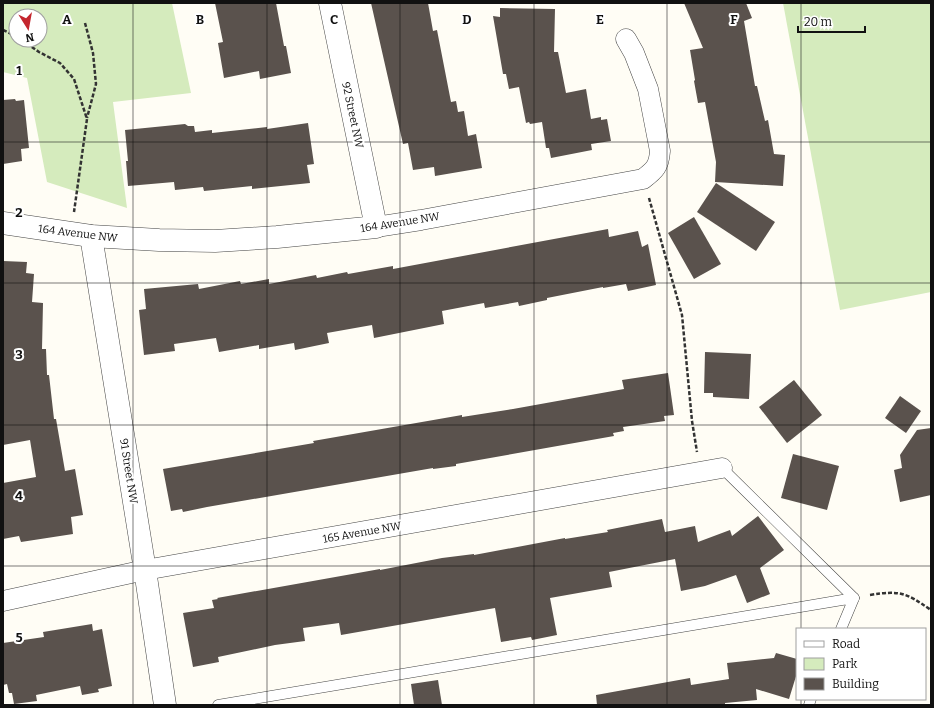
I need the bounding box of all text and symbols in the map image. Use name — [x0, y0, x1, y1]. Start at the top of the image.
north arrow — [8, 8, 48, 48]
scale bar — [798, 8, 865, 34]
text: A — [62, 12, 72, 27]
text: B — [196, 12, 204, 27]
text: C — [330, 12, 338, 27]
text: D — [462, 12, 472, 27]
text: E — [596, 12, 604, 27]
text: F — [730, 12, 738, 27]
text: 20 m — [804, 15, 833, 29]
text: N — [24, 30, 35, 45]
text: 1 — [16, 63, 22, 78]
street label: 92 Street NW — [339, 81, 366, 150]
text: 2 — [15, 205, 23, 220]
street label: 164 Avenue NW — [359, 210, 441, 235]
street label: 164 Avenue NW — [37, 222, 119, 245]
text: 3 — [15, 347, 23, 362]
street label: 91 Street NW — [117, 437, 140, 505]
text: 4 — [15, 488, 23, 503]
street label: 165 Avenue NW — [322, 519, 403, 546]
legend — [796, 628, 926, 700]
text: 5 — [15, 630, 23, 645]
text: Road — [832, 637, 860, 651]
text: Park — [832, 657, 858, 671]
text: Building — [832, 677, 879, 691]

